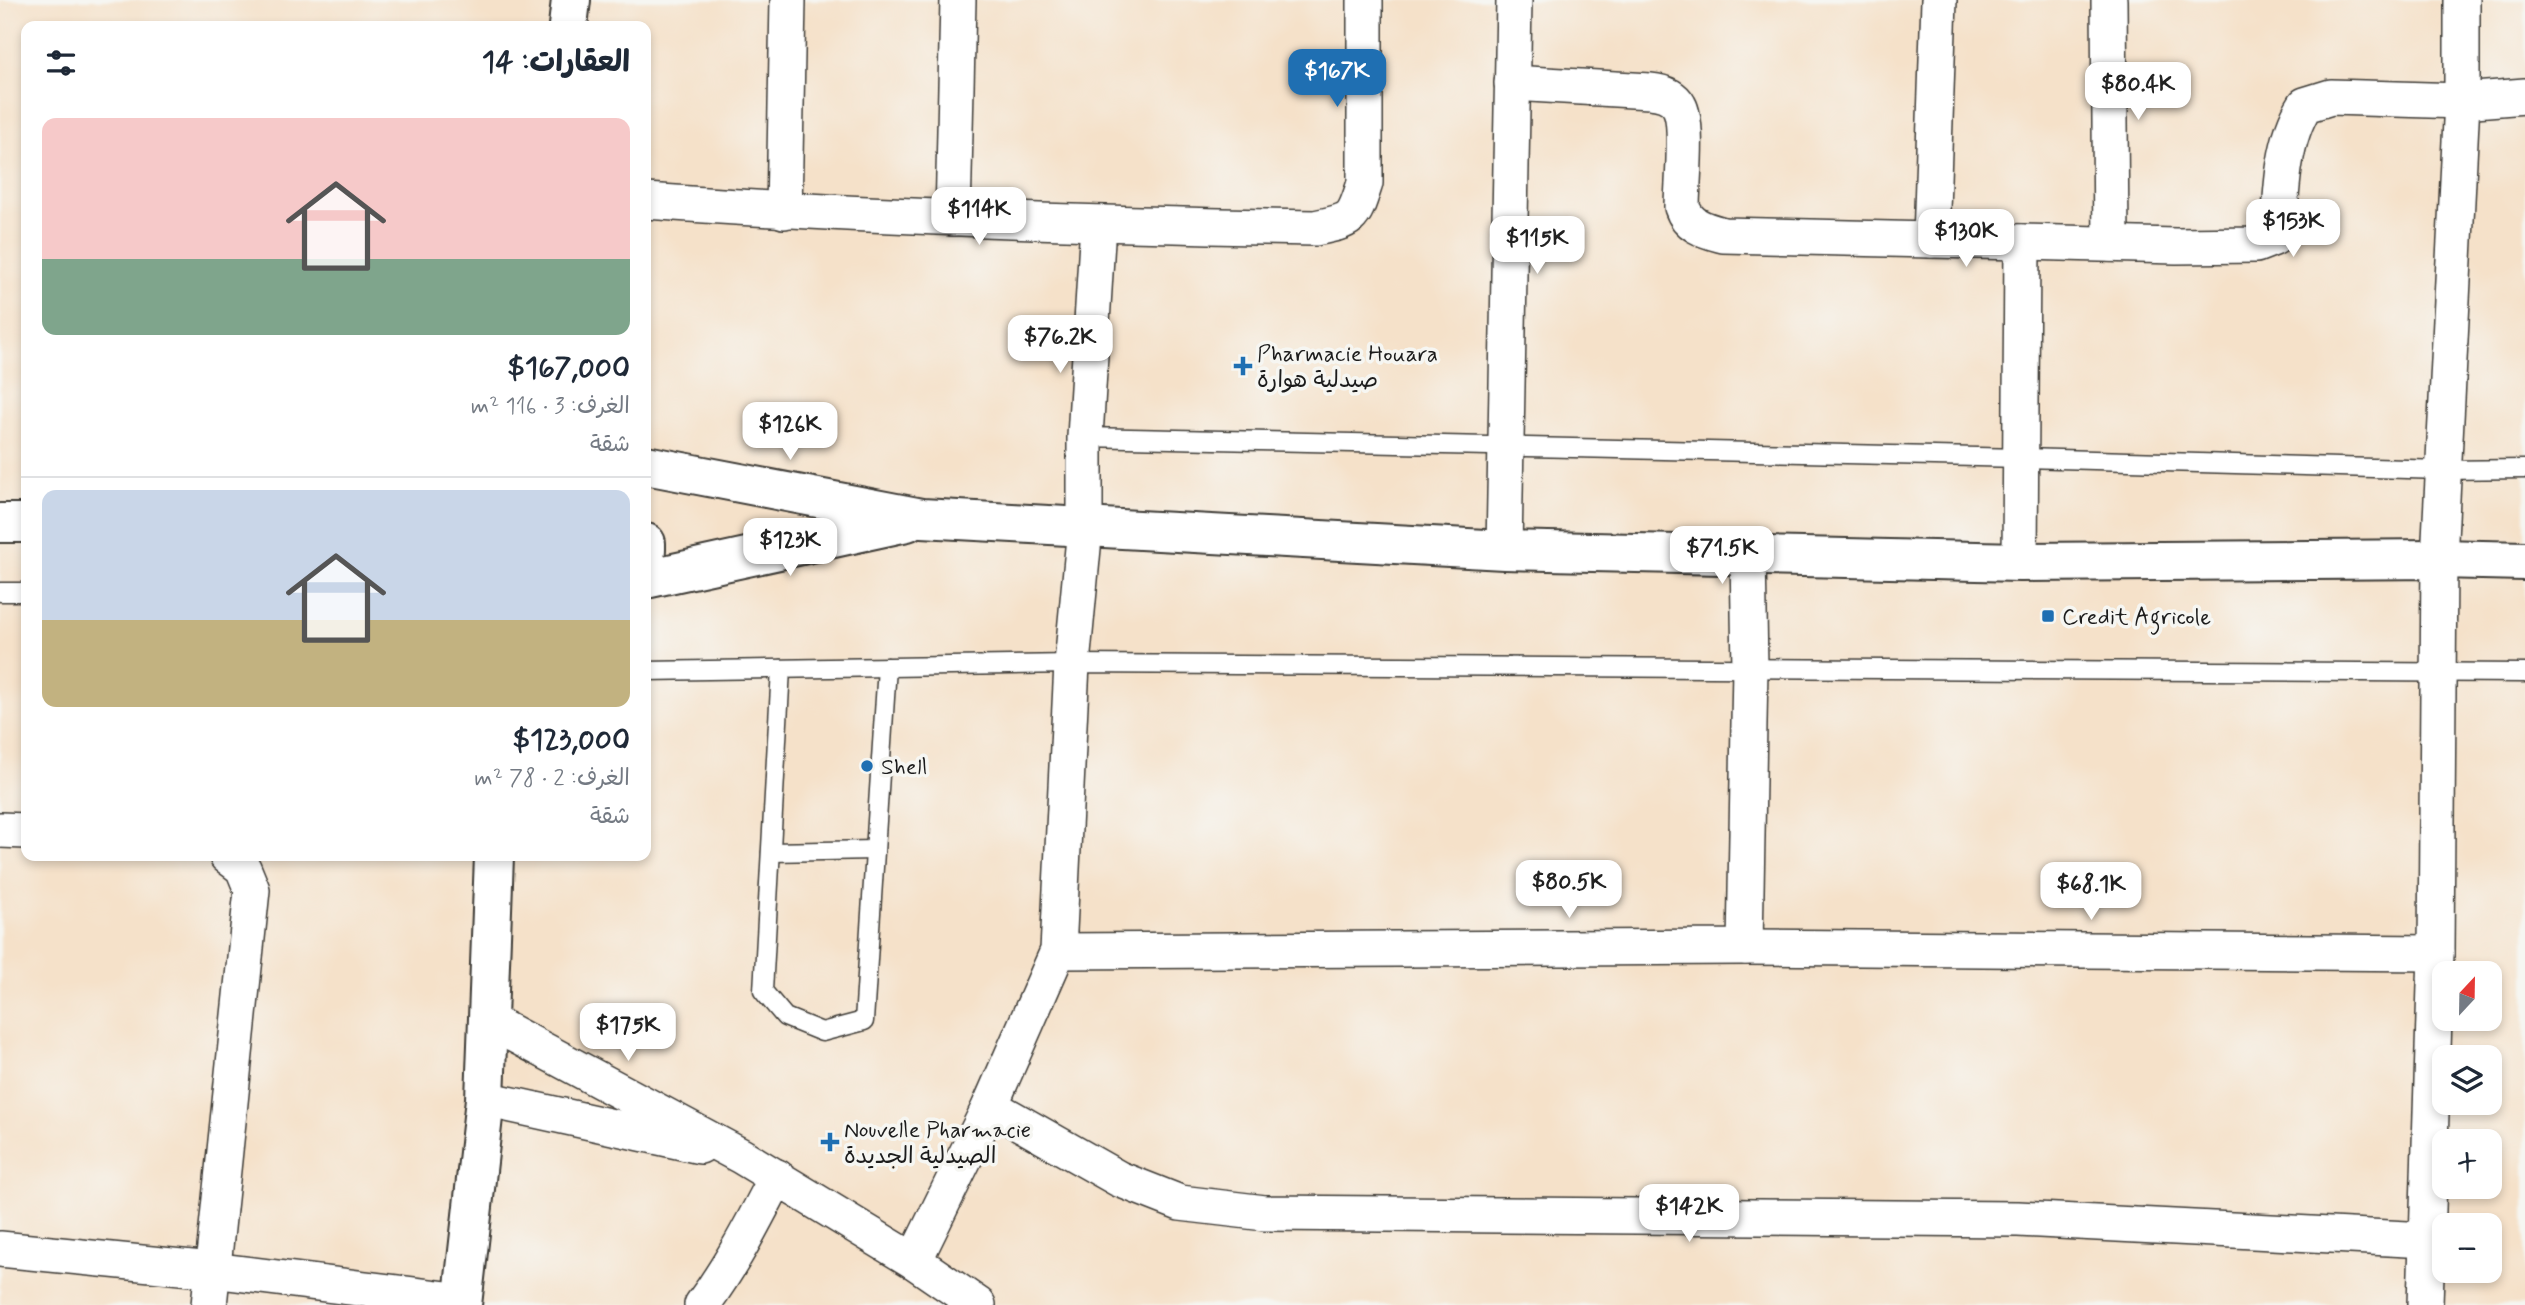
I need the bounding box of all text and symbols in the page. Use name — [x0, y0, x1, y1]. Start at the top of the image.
text: العقارات: 14 — [482, 43, 630, 82]
icon: filters — [42, 44, 80, 82]
pin: $167K — [1288, 50, 1386, 109]
text: $167K — [1304, 57, 1370, 87]
pin: $80.4K — [2081, 62, 2195, 122]
text: $80.4K — [2101, 70, 2175, 100]
icon: home — [273, 163, 399, 289]
pin: $114K — [930, 188, 1028, 247]
text: $114K — [947, 195, 1011, 225]
pin: $153K — [2244, 200, 2342, 259]
text: $153K — [2262, 207, 2324, 237]
pin: $130K — [1917, 210, 2015, 269]
pin: $115K — [1488, 216, 1586, 276]
text: $130K — [1934, 217, 1998, 247]
text: $115K — [1506, 224, 1568, 254]
pin: $76.2K — [1003, 316, 1117, 375]
text: $76.2K — [1024, 323, 1096, 353]
place label: Pharmacie Houara صيدلية هوارة — [1257, 340, 1438, 396]
text: $167,000 — [507, 349, 630, 388]
marker: Pharmacie Houara صيدلية هوارة — [1235, 358, 1251, 374]
text: الغرف: 3 · 116 m² — [471, 392, 630, 422]
pin: $126K — [741, 402, 839, 462]
text: $126K — [758, 410, 822, 440]
text: شقة — [590, 430, 630, 460]
pin: $123K — [741, 518, 839, 578]
text: $123K — [759, 526, 821, 556]
pin: $71.5K — [1665, 526, 1779, 586]
text: $71.5K — [1686, 534, 1758, 564]
icon: home — [273, 535, 399, 661]
place label: Credit Agricole — [2062, 603, 2211, 635]
marker: Credit Agricole — [2040, 608, 2056, 624]
text: $123,000 — [512, 721, 630, 760]
place label: Shell — [881, 753, 927, 783]
marker: Shell — [859, 758, 875, 774]
text: الغرف: 2 · 78 m² — [474, 764, 630, 794]
text: شقة — [590, 802, 630, 832]
pin: $80.5K — [1512, 860, 1626, 920]
pin: $68.1K — [2034, 862, 2148, 922]
text: $80.5K — [1532, 868, 1606, 898]
text: $68.1K — [2056, 870, 2126, 900]
north arrow — [2432, 961, 2502, 1031]
map controls — [2432, 961, 2502, 1283]
pin: $175K — [579, 1004, 677, 1063]
text: $175K — [596, 1011, 660, 1041]
button: layers — [2432, 1045, 2502, 1115]
place label: Nouvelle Pharmacie الصيدلية الجديدة — [844, 1116, 1031, 1172]
button: + — [2432, 1129, 2502, 1199]
marker: Nouvelle Pharmacie الصيدلية الجديدة — [822, 1134, 838, 1150]
pin: $142K — [1640, 1184, 1738, 1244]
text: $142K — [1655, 1192, 1723, 1222]
button: − — [2432, 1213, 2502, 1283]

